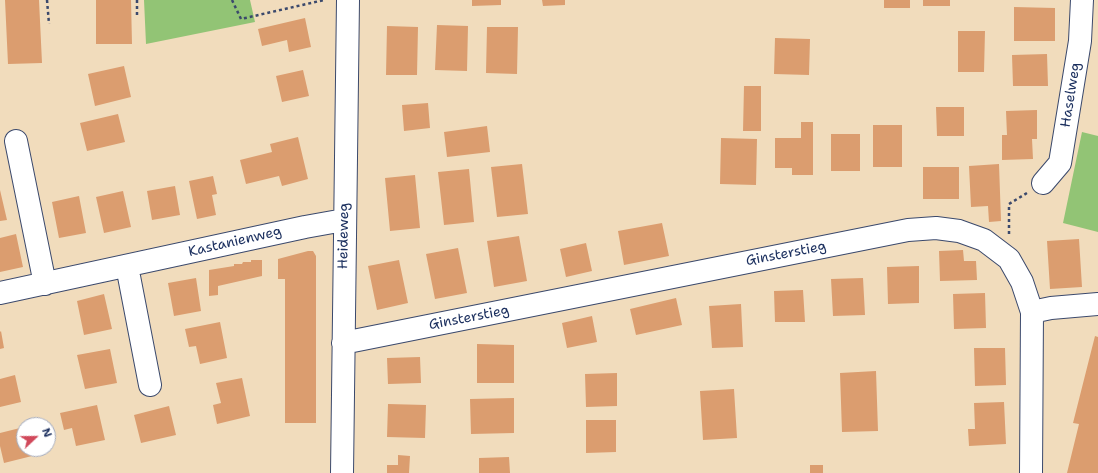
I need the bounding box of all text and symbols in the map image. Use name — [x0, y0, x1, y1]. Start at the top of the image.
street label: Haselweg — [1058, 61, 1084, 129]
street label: Heideweg — [335, 203, 353, 269]
street label: Kastanienweg — [187, 223, 283, 261]
street label: Ginsterstieg — [744, 238, 828, 270]
street label: Ginsterstieg — [427, 302, 511, 334]
north arrow — [16, 417, 56, 457]
text: N — [38, 426, 55, 440]

